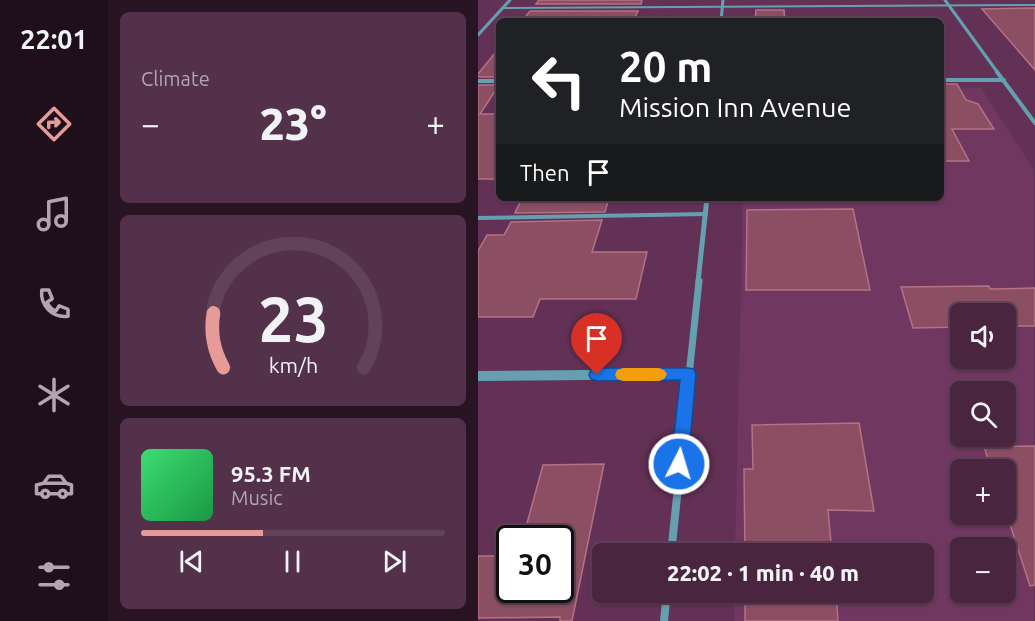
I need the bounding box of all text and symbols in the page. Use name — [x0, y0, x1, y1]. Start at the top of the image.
text: 22:01 — [20, 24, 88, 54]
icon: left — [520, 42, 598, 120]
text: 20 m — [619, 43, 713, 90]
text: Climate — [141, 67, 210, 90]
text: Mission Inn Avenue — [619, 92, 851, 122]
text: 23° — [259, 98, 327, 149]
icon: directions — [33, 103, 75, 145]
text: − — [141, 105, 160, 142]
text: + — [426, 105, 445, 142]
icon: arrive — [582, 156, 615, 189]
text: Then — [520, 160, 570, 185]
icon: music — [33, 193, 75, 235]
icon: phone — [33, 283, 75, 325]
text: 23 — [258, 284, 328, 354]
map controls — [950, 303, 1016, 603]
button: sound — [950, 303, 1016, 369]
pin — [571, 313, 622, 375]
icon: arrive — [580, 322, 613, 355]
text: km/h — [268, 353, 318, 377]
icon: climate — [33, 374, 75, 416]
button: search — [950, 381, 1016, 447]
position arrow — [647, 432, 711, 496]
button: + — [950, 459, 1016, 525]
text: 95.3 FM — [231, 461, 311, 486]
icon: car — [33, 464, 75, 506]
text: Music — [231, 486, 283, 509]
speed limit sign: 30 — [496, 525, 574, 603]
button: − — [950, 537, 1016, 603]
icon: previous — [175, 545, 208, 578]
icon: pause — [276, 545, 309, 578]
icon: next — [378, 545, 411, 578]
icon: filters — [33, 555, 75, 597]
text: 22:02 · 1 min · 40 m — [667, 560, 859, 585]

